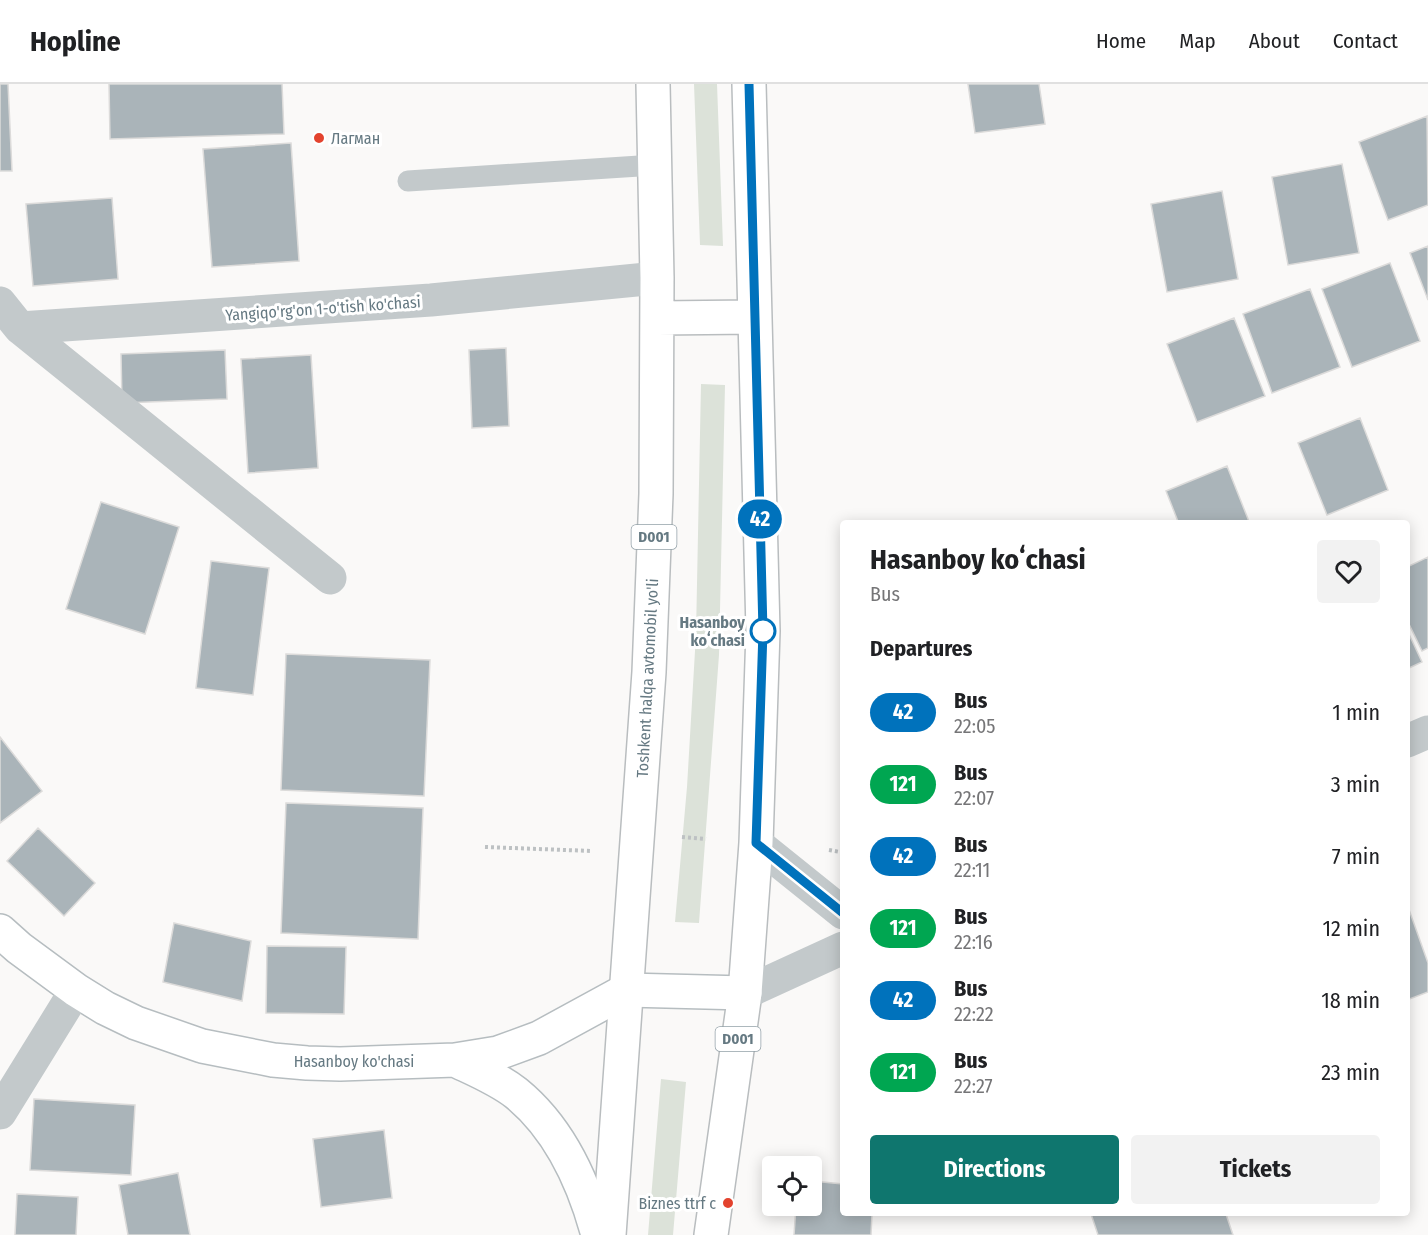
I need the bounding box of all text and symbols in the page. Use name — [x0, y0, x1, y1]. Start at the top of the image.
text: Hopline — [30, 25, 121, 58]
text: Home — [1096, 28, 1146, 54]
text: Map — [1179, 28, 1216, 54]
text: About — [1249, 28, 1300, 54]
text: Contact — [1333, 28, 1398, 54]
place label: Лагман — [331, 129, 380, 148]
marker: Лагман — [312, 131, 326, 145]
street label: Yangiqo'rg'on 1-o'tish ko'chasi — [225, 292, 421, 325]
line badge: 42 — [733, 500, 787, 538]
text: 42 — [750, 506, 770, 532]
road number: D001 — [632, 525, 676, 549]
button: heart — [1317, 540, 1380, 603]
text: Hasanboy koʻchasi — [870, 543, 1086, 576]
street label: Toshkent halqa avtomobil yo'li — [633, 578, 662, 778]
text: Bus — [870, 582, 900, 606]
place label: Hasanboy koʻchasi — [680, 613, 745, 650]
marker: Hasanboy koʻchasi — [750, 618, 776, 644]
text: Departures — [870, 635, 972, 662]
text: Bus — [954, 687, 987, 714]
text: 42 — [893, 699, 913, 725]
text: 1 min — [1332, 699, 1380, 726]
text: 22:05 — [954, 714, 995, 738]
text: Bus — [954, 759, 987, 786]
text: 121 — [889, 771, 917, 797]
text: 3 min — [1331, 771, 1380, 798]
text: 22:07 — [954, 786, 994, 810]
text: Bus — [954, 831, 987, 858]
text: 42 — [893, 843, 913, 869]
text: 7 min — [1332, 843, 1380, 870]
text: 22:11 — [954, 858, 990, 882]
text: Bus — [954, 903, 987, 930]
text: 121 — [889, 915, 917, 941]
text: 12 min — [1322, 915, 1380, 942]
text: 22:16 — [954, 930, 993, 954]
text: Bus — [954, 975, 987, 1002]
text: 42 — [893, 987, 913, 1013]
text: 18 min — [1321, 987, 1380, 1014]
text: 22:22 — [954, 1002, 994, 1026]
road number: D001 — [716, 1027, 760, 1051]
text: Bus — [954, 1047, 987, 1074]
street label: Hasanboy ko'chasi — [294, 1052, 414, 1071]
text: 121 — [889, 1059, 917, 1085]
text: 23 min — [1321, 1059, 1380, 1086]
text: 22:27 — [954, 1074, 993, 1098]
button: Directions — [870, 1135, 1119, 1204]
button: Tickets — [1131, 1135, 1380, 1204]
map controls — [762, 1156, 822, 1216]
button: locate — [762, 1156, 822, 1216]
place label: Biznes ttrf c — [638, 1194, 716, 1213]
marker: Biznes ttrf c — [721, 1196, 735, 1210]

